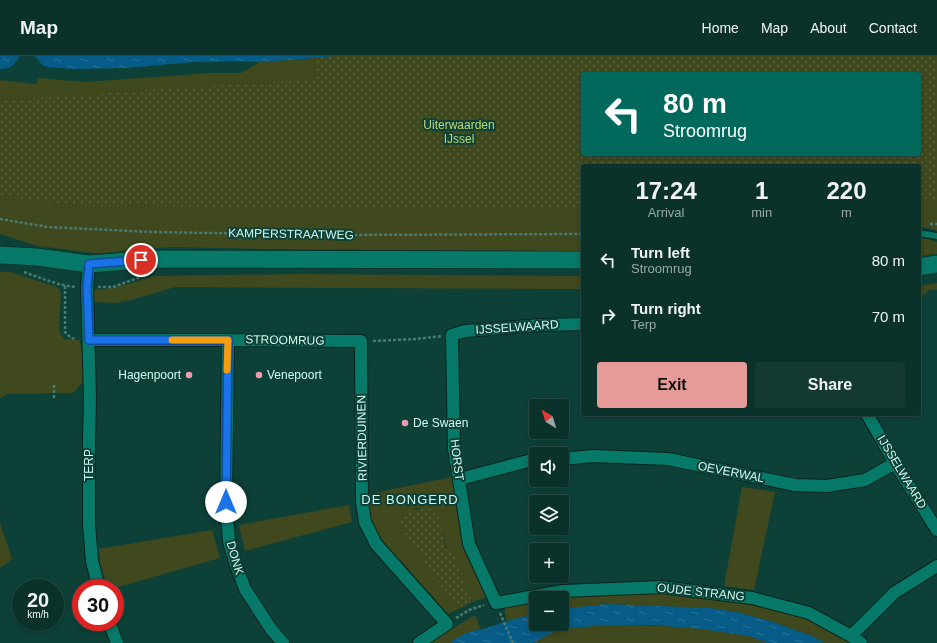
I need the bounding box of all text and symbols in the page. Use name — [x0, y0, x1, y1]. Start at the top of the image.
text: Map — [20, 17, 58, 38]
text: Home — [702, 20, 739, 36]
text: Map — [761, 20, 788, 36]
text: About — [810, 20, 847, 36]
text: Contact — [869, 20, 917, 36]
icon: left — [597, 88, 649, 140]
text: 80 m — [663, 88, 727, 119]
park label: Uiterwaarden IJssel — [423, 118, 495, 146]
text: Stroomrug — [663, 121, 747, 141]
text: 17:24 — [635, 177, 697, 204]
text: 1 — [755, 177, 768, 204]
text: 220 — [827, 177, 867, 204]
text: Arrival — [648, 205, 685, 220]
text: min — [751, 205, 772, 220]
text: m — [841, 205, 852, 220]
street label: KAMPERSTRAATWEG — [228, 226, 354, 242]
pin — [124, 243, 158, 277]
text: Turn left — [631, 244, 690, 261]
icon: arrive — [130, 249, 152, 271]
icon: left — [597, 249, 619, 271]
text: 80 m — [872, 252, 905, 269]
text: Stroomrug — [631, 261, 692, 276]
text: Turn right — [631, 300, 701, 317]
icon: right — [597, 305, 619, 327]
text: 70 m — [872, 308, 905, 325]
street label: IJSSELWAARD — [475, 317, 559, 337]
text: Terp — [631, 317, 656, 332]
street label: STROOMRUG — [245, 332, 325, 348]
button: Exit — [597, 362, 747, 408]
button: Share — [755, 362, 905, 408]
place label: Hagenpoort — [118, 368, 182, 382]
place label: Venepoort — [267, 368, 322, 382]
marker: Hagenpoort — [184, 370, 194, 380]
marker: Venepoort — [254, 370, 264, 380]
street label: RIVIERDUINEN — [354, 395, 370, 481]
north arrow — [529, 399, 569, 439]
map controls — [529, 399, 569, 631]
place label: De Swaen — [413, 416, 468, 430]
marker: De Swaen — [400, 418, 410, 428]
street label: IJSSELWAARD — [875, 433, 930, 512]
street label: HORST — [447, 438, 467, 482]
button: sound — [529, 447, 569, 487]
street label: TERP — [82, 449, 96, 481]
street label: OEVERWAL — [697, 459, 766, 485]
position arrow — [205, 481, 247, 523]
district label: DE BONGERD — [361, 492, 459, 507]
button: layers — [529, 495, 569, 535]
street label: DONK — [223, 539, 247, 577]
button: + — [529, 543, 569, 583]
speed limit sign: 30 — [72, 579, 124, 631]
street label: OUDE STRANG — [657, 580, 745, 604]
text: 20 — [27, 589, 49, 611]
button: − — [529, 591, 569, 631]
text: km/h — [27, 609, 49, 620]

